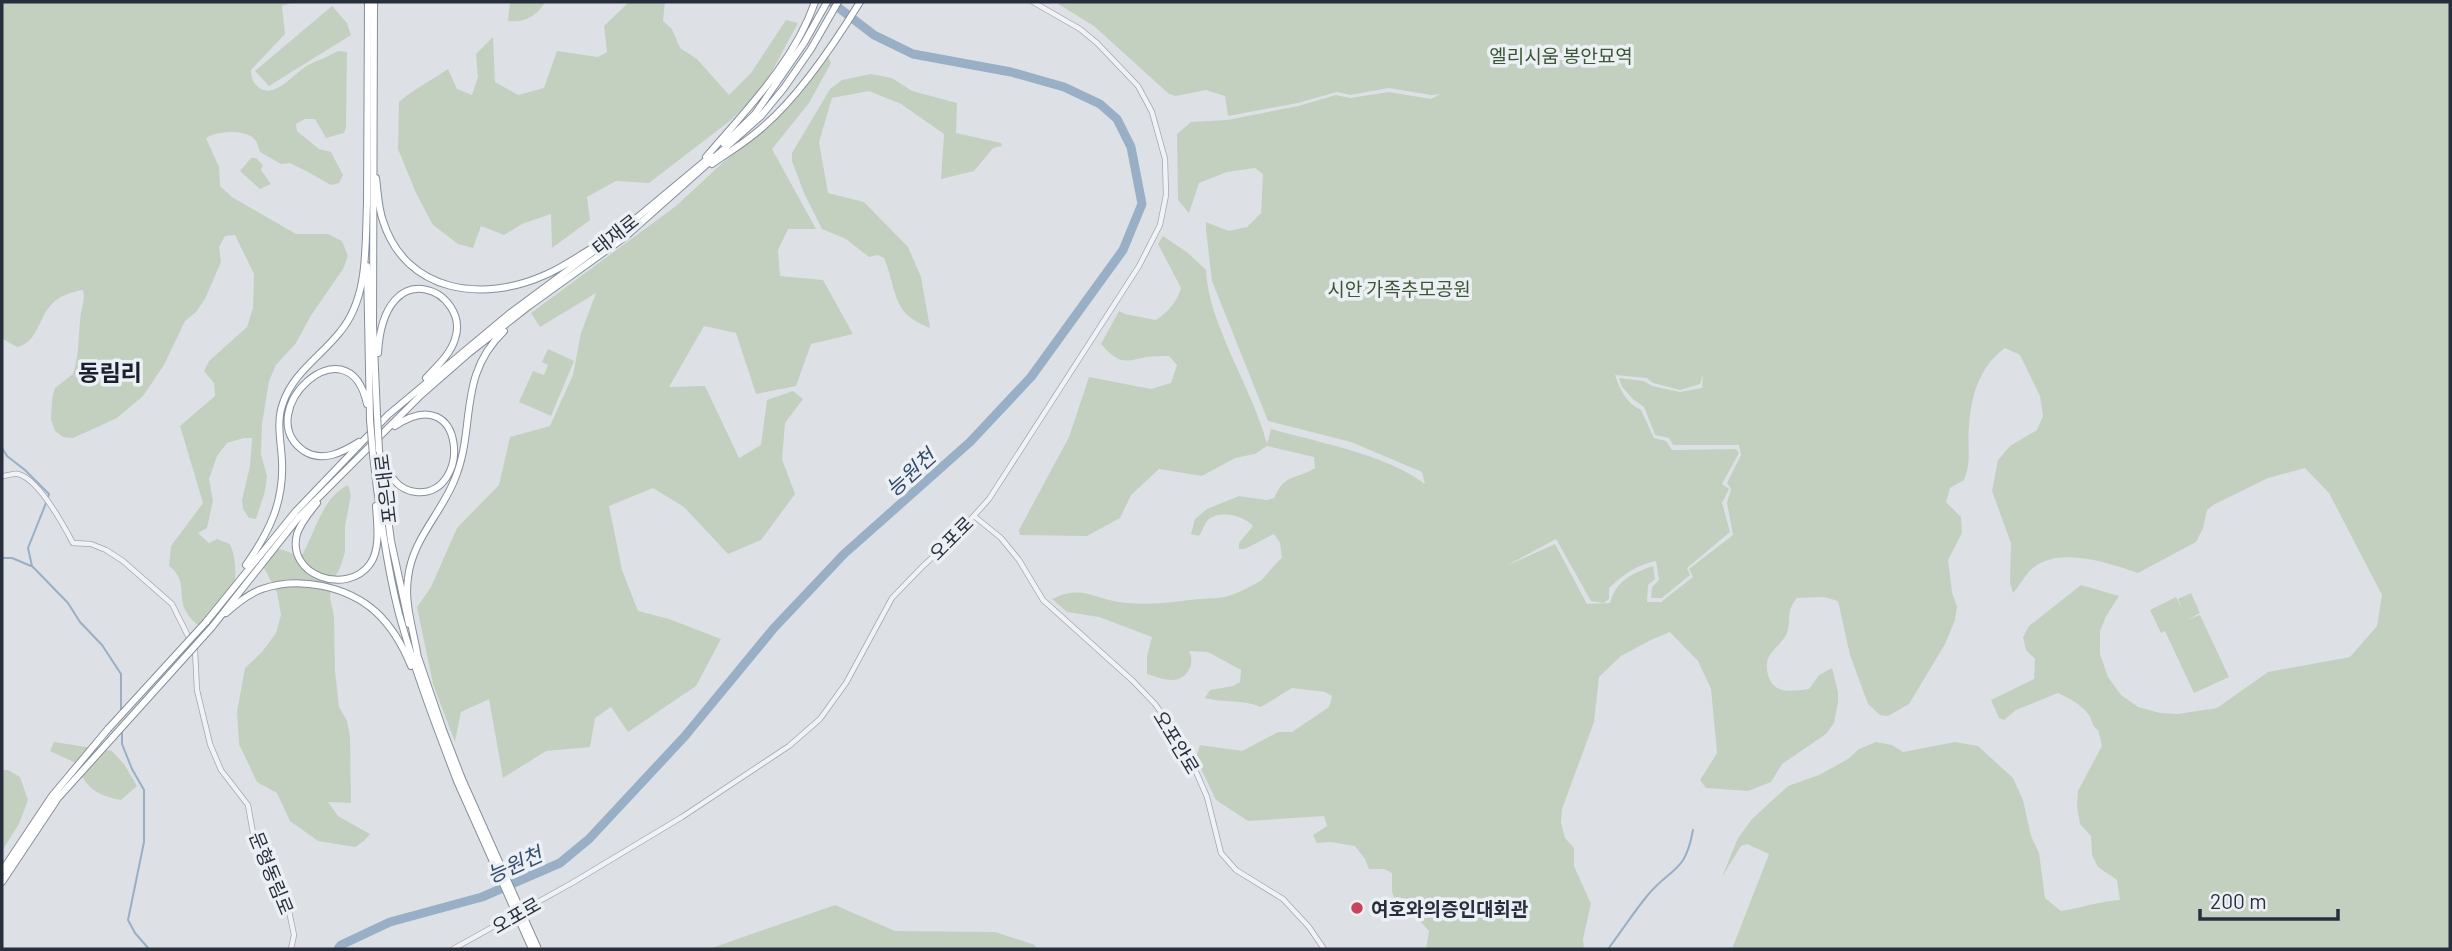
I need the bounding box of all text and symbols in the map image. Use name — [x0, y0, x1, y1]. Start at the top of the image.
park label: 엘리시움 봉안묘역 — [1489, 44, 1633, 67]
street label: 태재로 — [587, 209, 643, 259]
park label: 시안 가족추모공원 — [1327, 277, 1471, 300]
district label: 동림리 — [78, 358, 142, 386]
water label: 능원천 — [880, 442, 942, 501]
street label: 포은대로 — [369, 453, 401, 525]
street label: 오포로 — [924, 511, 978, 565]
street label: 오포안로 — [1149, 706, 1205, 778]
street label: 문형동림로 — [245, 828, 299, 918]
water label: 능원천 — [482, 840, 548, 887]
scale bar — [2200, 878, 2338, 922]
text: 200 m — [2210, 888, 2267, 913]
street label: 오포로 — [488, 892, 544, 938]
place label: 여호와의증인대회관 — [1371, 897, 1529, 920]
marker: 여호와의증인대회관 — [1349, 900, 1365, 916]

